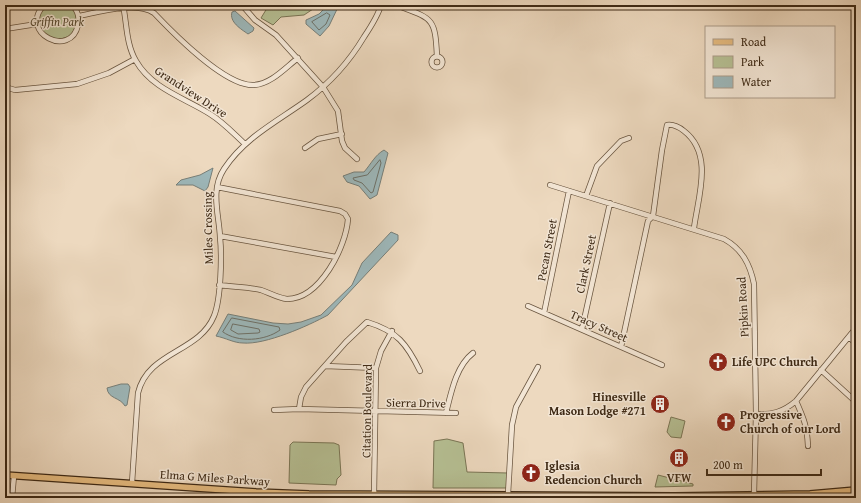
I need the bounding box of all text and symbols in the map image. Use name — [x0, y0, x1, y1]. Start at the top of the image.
park label: Griffin Park — [30, 13, 84, 30]
legend — [705, 26, 835, 98]
text: Road — [741, 33, 767, 50]
text: Park — [741, 53, 765, 70]
street label: Grandview Drive — [152, 62, 231, 122]
text: Water — [741, 73, 771, 90]
street label: Miles Crossing — [198, 192, 217, 264]
street label: Pecan Street — [532, 217, 561, 282]
street label: Clark Street — [571, 232, 600, 295]
street label: Pipkin Road — [732, 276, 753, 338]
street label: Tracy Street — [568, 305, 631, 346]
church icon: Life UPC Church — [707, 351, 729, 373]
place label: Life UPC Church — [732, 353, 818, 370]
street label: Citation Boulevard — [357, 363, 376, 458]
place label: Hinesville Mason Lodge #271 — [549, 388, 646, 419]
street label: Sierra Drive — [386, 393, 446, 412]
building icon: Hinesville Mason Lodge #271 — [649, 393, 671, 415]
place label: Progressive Church of our Lord — [740, 406, 841, 437]
church icon: Progressive Church of our Lord — [715, 411, 737, 433]
building icon: VFW — [668, 447, 690, 469]
scale bar — [707, 451, 821, 477]
text: 200 m — [713, 456, 743, 473]
place label: Iglesia Redencion Church — [545, 457, 642, 488]
church icon: Iglesia Redencion Church — [520, 462, 542, 484]
street label: Elma G Miles Parkway — [160, 465, 271, 490]
place label: VFW — [667, 469, 692, 486]

